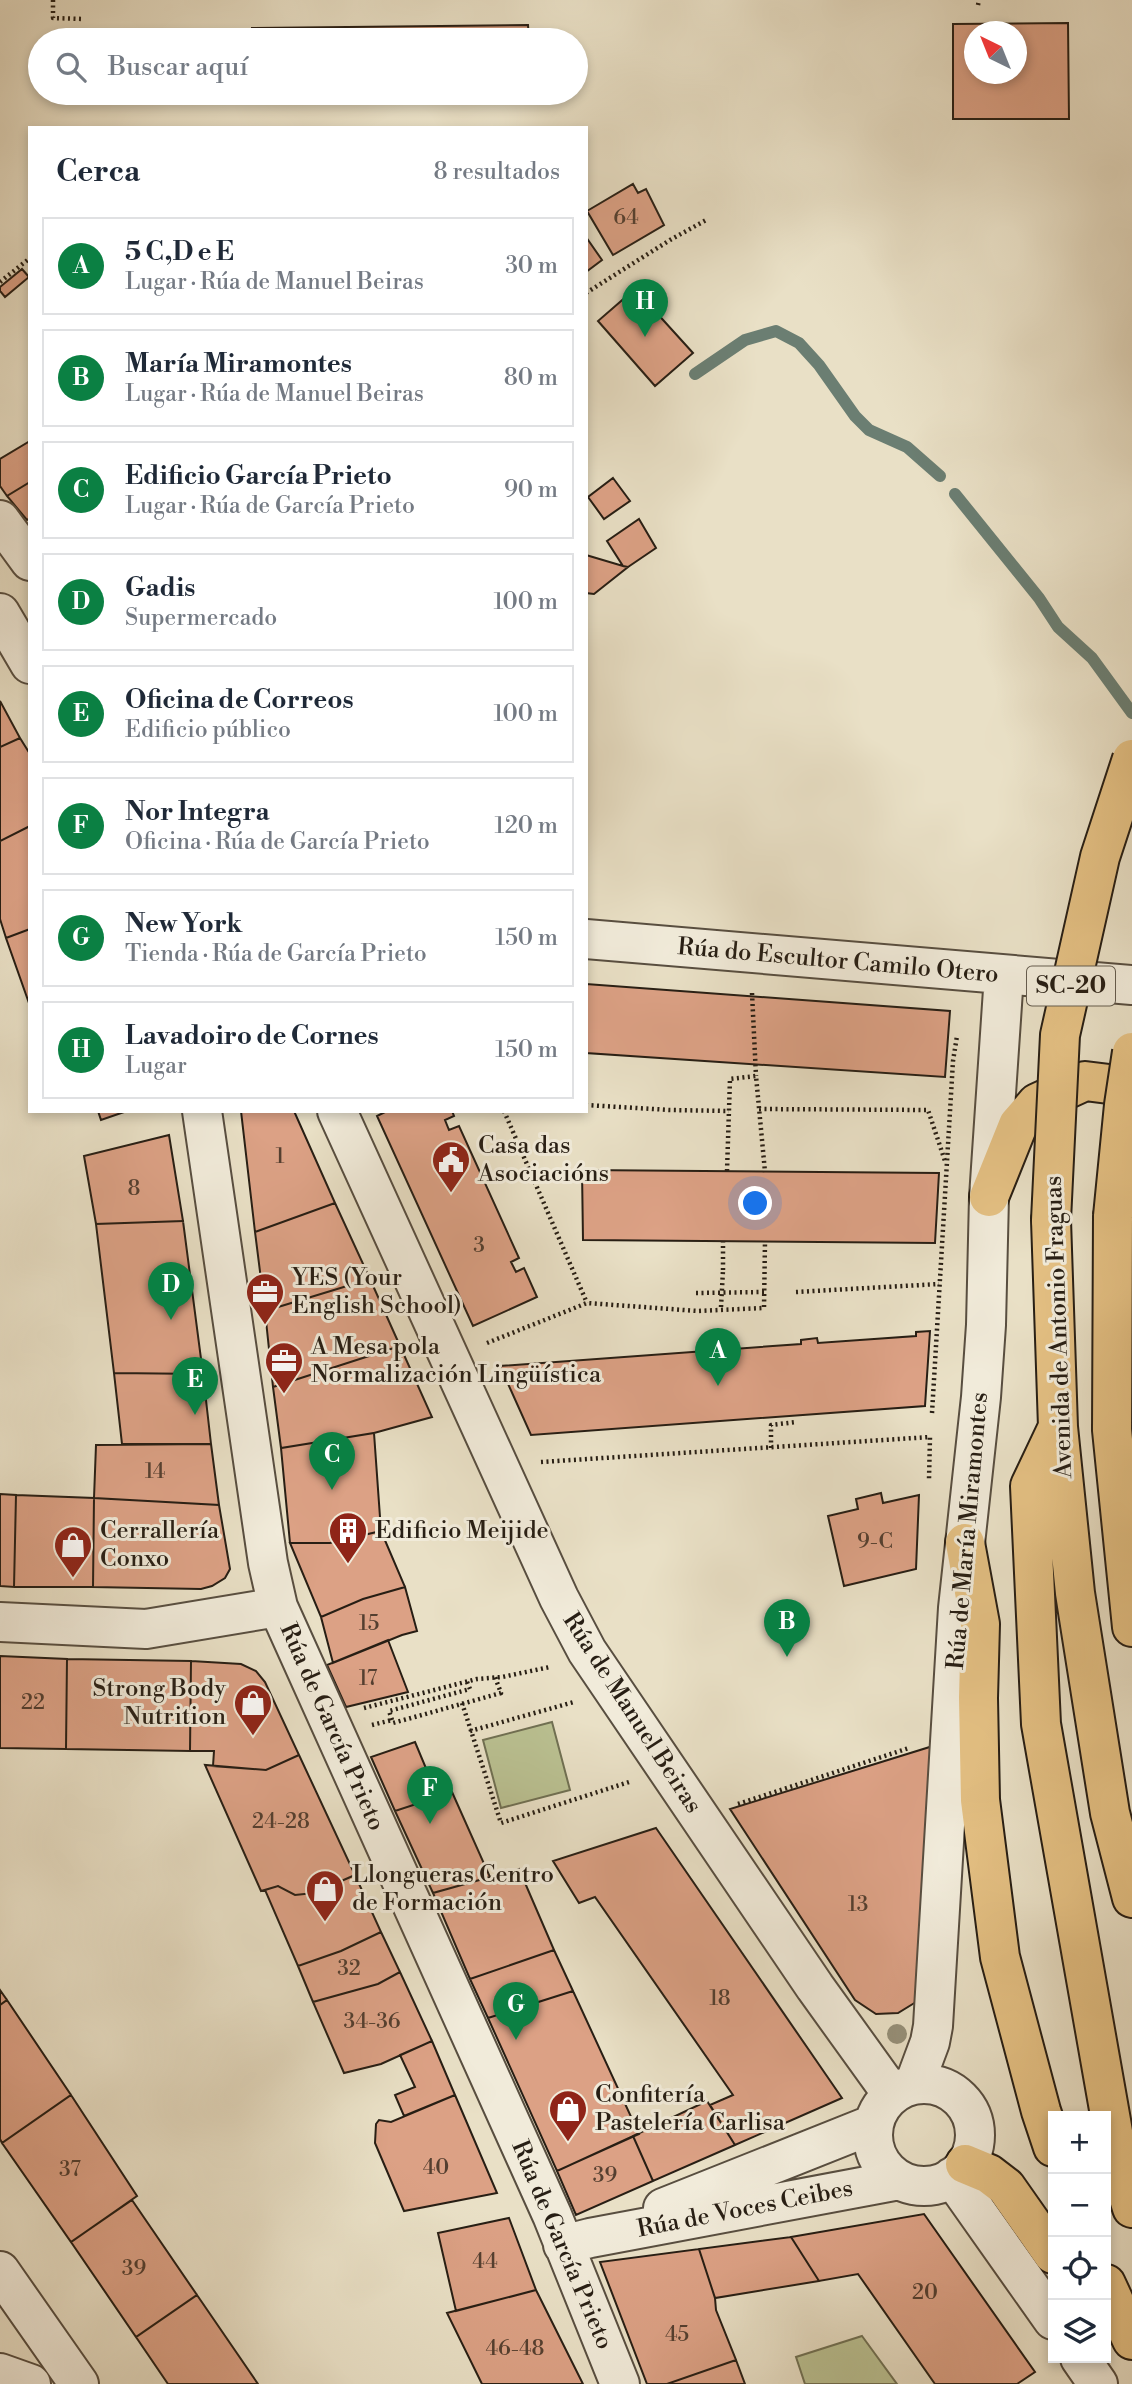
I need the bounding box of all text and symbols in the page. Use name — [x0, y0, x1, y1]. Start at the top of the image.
north arrow — [964, 21, 1027, 84]
search box — [28, 28, 588, 105]
icon: search — [52, 48, 90, 86]
text: Buscar aquí — [108, 51, 248, 83]
text: Cerca — [56, 153, 140, 191]
text: 8 resultados — [434, 158, 560, 186]
house number: 64 — [613, 205, 639, 231]
text: 5 C,D e E — [125, 236, 234, 268]
text: A — [73, 252, 89, 280]
text: 30 m — [505, 252, 558, 280]
text: Lugar · Rúa de Manuel Beiras — [125, 268, 424, 296]
pin: H — [622, 279, 668, 337]
text: María Miramontes — [125, 348, 352, 380]
text: B — [72, 364, 90, 392]
text: 80 m — [504, 364, 558, 392]
text: Lugar · Rúa de Manuel Beiras — [125, 380, 424, 408]
text: Edificio García Prieto — [125, 460, 392, 492]
text: C — [73, 476, 89, 504]
text: 90 m — [504, 476, 558, 504]
text: Lugar · Rúa de García Prieto — [125, 492, 415, 520]
text: Gadis — [125, 572, 195, 604]
text: D — [72, 588, 90, 616]
text: 100 m — [493, 588, 558, 616]
text: Supermercado — [125, 604, 277, 632]
text: Oficina de Correos — [125, 684, 354, 716]
text: E — [73, 700, 89, 728]
text: 100 m — [493, 700, 558, 728]
text: Edificio público — [125, 716, 291, 744]
text: Nor Integra — [125, 796, 270, 828]
text: F — [73, 812, 89, 840]
text: 120 m — [494, 812, 558, 840]
text: Oficina · Rúa de García Prieto — [125, 828, 430, 856]
text: New York — [125, 908, 242, 940]
text: G — [72, 924, 90, 952]
text: 150 m — [495, 924, 558, 952]
street label: Rúa do Escultor Camilo Otero — [676, 932, 1000, 990]
text: Tienda · Rúa de García Prieto — [125, 940, 427, 968]
road number: SC-20 — [1027, 967, 1115, 1006]
text: Lavadoiro de Cornes — [125, 1020, 379, 1052]
text: H — [72, 1036, 91, 1064]
text: 150 m — [495, 1036, 558, 1064]
text: Lugar — [125, 1052, 187, 1080]
place label: Casa das Asociacións — [477, 1131, 609, 1189]
public building icon: Casa das Asociacións — [430, 1139, 472, 1194]
house number: 1 — [275, 1144, 285, 1170]
street label: Avenida de Antonio Fraguas — [1039, 1175, 1079, 1480]
house number: 8 — [128, 1176, 140, 1202]
your location — [738, 1186, 772, 1220]
house number: 3 — [473, 1233, 485, 1259]
pin: D — [148, 1262, 194, 1320]
place label: YES (Your English School) — [290, 1263, 462, 1321]
office icon: YES (Your English School) — [244, 1271, 286, 1326]
pin: A — [695, 1328, 741, 1386]
place label: A Mesa pola Normalización Lingüística — [310, 1332, 602, 1390]
office icon: A Mesa pola Normalización Lingüística — [263, 1340, 305, 1395]
pin: E — [172, 1357, 218, 1415]
street label: Rúa de María Miramontes — [941, 1391, 995, 1671]
pin: C — [309, 1432, 355, 1490]
house number: 14 — [145, 1459, 165, 1485]
building icon: Edificio Meijide — [327, 1510, 369, 1565]
place label: Cerrallería Conxo — [100, 1516, 220, 1574]
place label: Edificio Meijide — [375, 1516, 549, 1546]
shop icon: Cerrallería Conxo — [52, 1524, 94, 1579]
house number: 9-C — [857, 1529, 893, 1555]
pin: B — [764, 1599, 810, 1657]
street label: Rúa de Manuel Beiras — [556, 1607, 708, 1819]
house number: 15 — [359, 1611, 379, 1637]
street label: Rúa de García Prieto — [273, 1619, 391, 1835]
house number: 17 — [359, 1666, 378, 1692]
place label: Strong Body Nutrition — [93, 1674, 226, 1732]
shop icon: Strong Body Nutrition — [232, 1682, 274, 1737]
house number: 22 — [21, 1690, 45, 1716]
pin: F — [407, 1766, 453, 1824]
house number: 24-28 — [252, 1809, 310, 1835]
place label: Llongueras Centro de Formación — [352, 1860, 554, 1918]
shop icon: Llongueras Centro de Formación — [304, 1868, 346, 1923]
house number: 13 — [848, 1892, 868, 1918]
house number: 32 — [337, 1956, 361, 1982]
pin: G — [493, 1982, 539, 2040]
house number: 18 — [709, 1986, 731, 2012]
house number: 34-36 — [343, 2009, 401, 2035]
place label: Confitería Pastelería Carlisa — [595, 2080, 786, 2138]
shop icon: Confitería Pastelería Carlisa — [547, 2088, 589, 2143]
map controls — [1048, 2111, 1111, 2363]
button: + — [1048, 2111, 1111, 2174]
street label: Rúa de García Prieto — [504, 2136, 620, 2354]
house number: 40 — [423, 2155, 449, 2181]
house number: 37 — [59, 2157, 81, 2183]
house number: 39 — [593, 2163, 617, 2189]
street label: Rúa de Voces Ceibes — [635, 2173, 855, 2245]
button: − — [1048, 2174, 1111, 2237]
button: locate — [1048, 2237, 1111, 2300]
house number: 44 — [472, 2249, 498, 2275]
house number: 39 — [122, 2256, 146, 2282]
house number: 20 — [912, 2280, 938, 2306]
button: layers — [1048, 2300, 1111, 2363]
house number: 45 — [665, 2322, 689, 2348]
house number: 46-48 — [486, 2336, 544, 2362]

